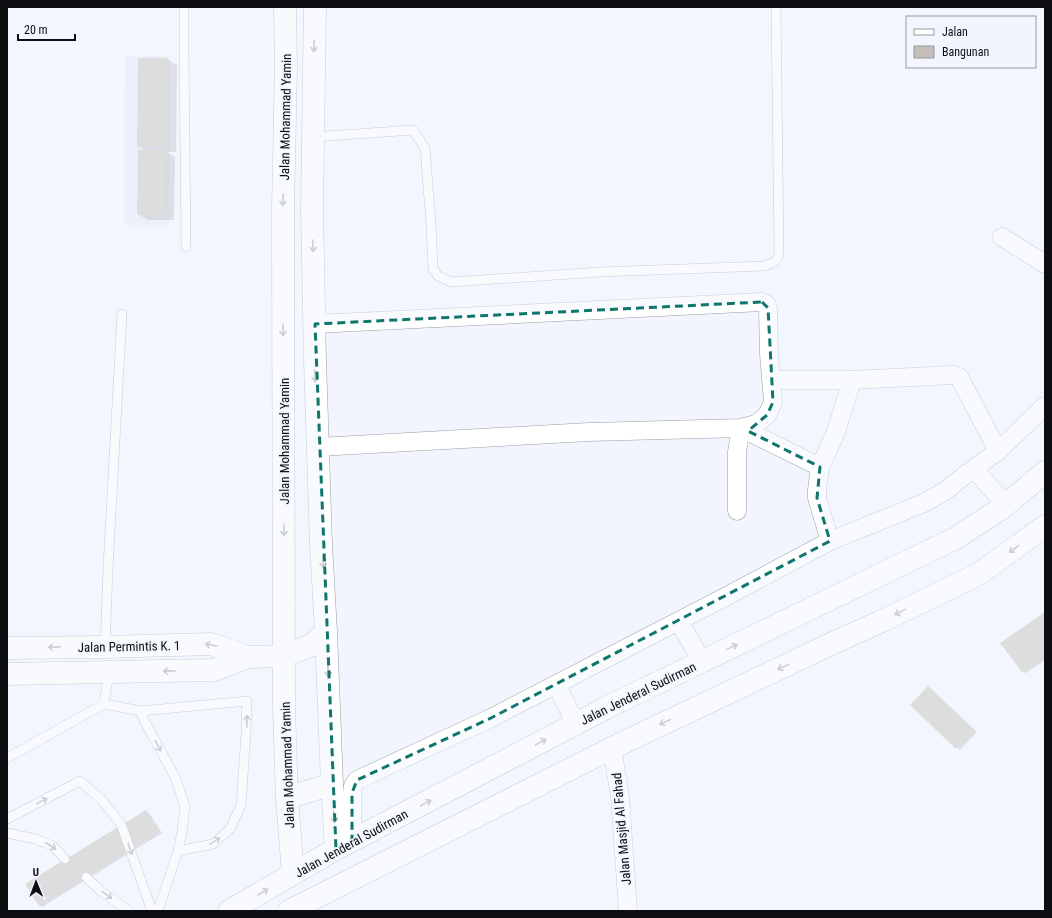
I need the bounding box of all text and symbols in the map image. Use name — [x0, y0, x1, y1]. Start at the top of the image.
scale bar — [18, 16, 75, 42]
legend — [906, 16, 1036, 68]
text: 20 m — [24, 23, 48, 37]
text: Jalan — [942, 25, 968, 39]
one-way arrow — [310, 39, 318, 52]
text: Bangunan — [942, 45, 989, 59]
street label: Jalan Mohammad Yamin — [277, 54, 294, 181]
one-way arrow — [280, 193, 287, 206]
one-way arrow — [309, 239, 317, 252]
one-way arrow — [279, 323, 287, 336]
one-way arrow — [312, 369, 319, 382]
street label: Jalan Mohammad Yamin — [277, 378, 292, 504]
one-way arrow — [280, 523, 288, 536]
one-way arrow — [1008, 545, 1019, 553]
one-way arrow — [319, 555, 326, 568]
one-way arrow — [895, 609, 907, 616]
street label: Jalan Permintis K. 1 — [77, 638, 181, 655]
one-way arrow — [205, 641, 218, 649]
one-way arrow — [48, 643, 61, 651]
one-way arrow — [726, 643, 738, 650]
street label: Jalan Jenderal Sudirman — [578, 659, 699, 728]
one-way arrow — [324, 664, 331, 677]
one-way arrow — [777, 664, 789, 671]
one-way arrow — [163, 667, 176, 675]
street label: Jalan Mohammad Yamin — [278, 701, 297, 829]
one-way arrow — [243, 715, 250, 728]
one-way arrow — [659, 719, 671, 726]
one-way arrow — [535, 738, 547, 746]
one-way arrow — [155, 740, 163, 752]
street label: Jalan Masjid Al Fahad — [609, 772, 634, 886]
one-way arrow — [35, 796, 47, 804]
one-way arrow — [419, 798, 431, 806]
street label: Jalan Jenderal Sudirman — [292, 806, 410, 881]
one-way arrow — [330, 810, 337, 823]
one-way arrow — [210, 837, 221, 845]
one-way arrow — [46, 842, 57, 851]
one-way arrow — [127, 843, 134, 856]
north arrow — [16, 862, 56, 902]
text: U — [33, 866, 39, 879]
one-way arrow — [257, 887, 269, 895]
one-way arrow — [101, 891, 112, 899]

